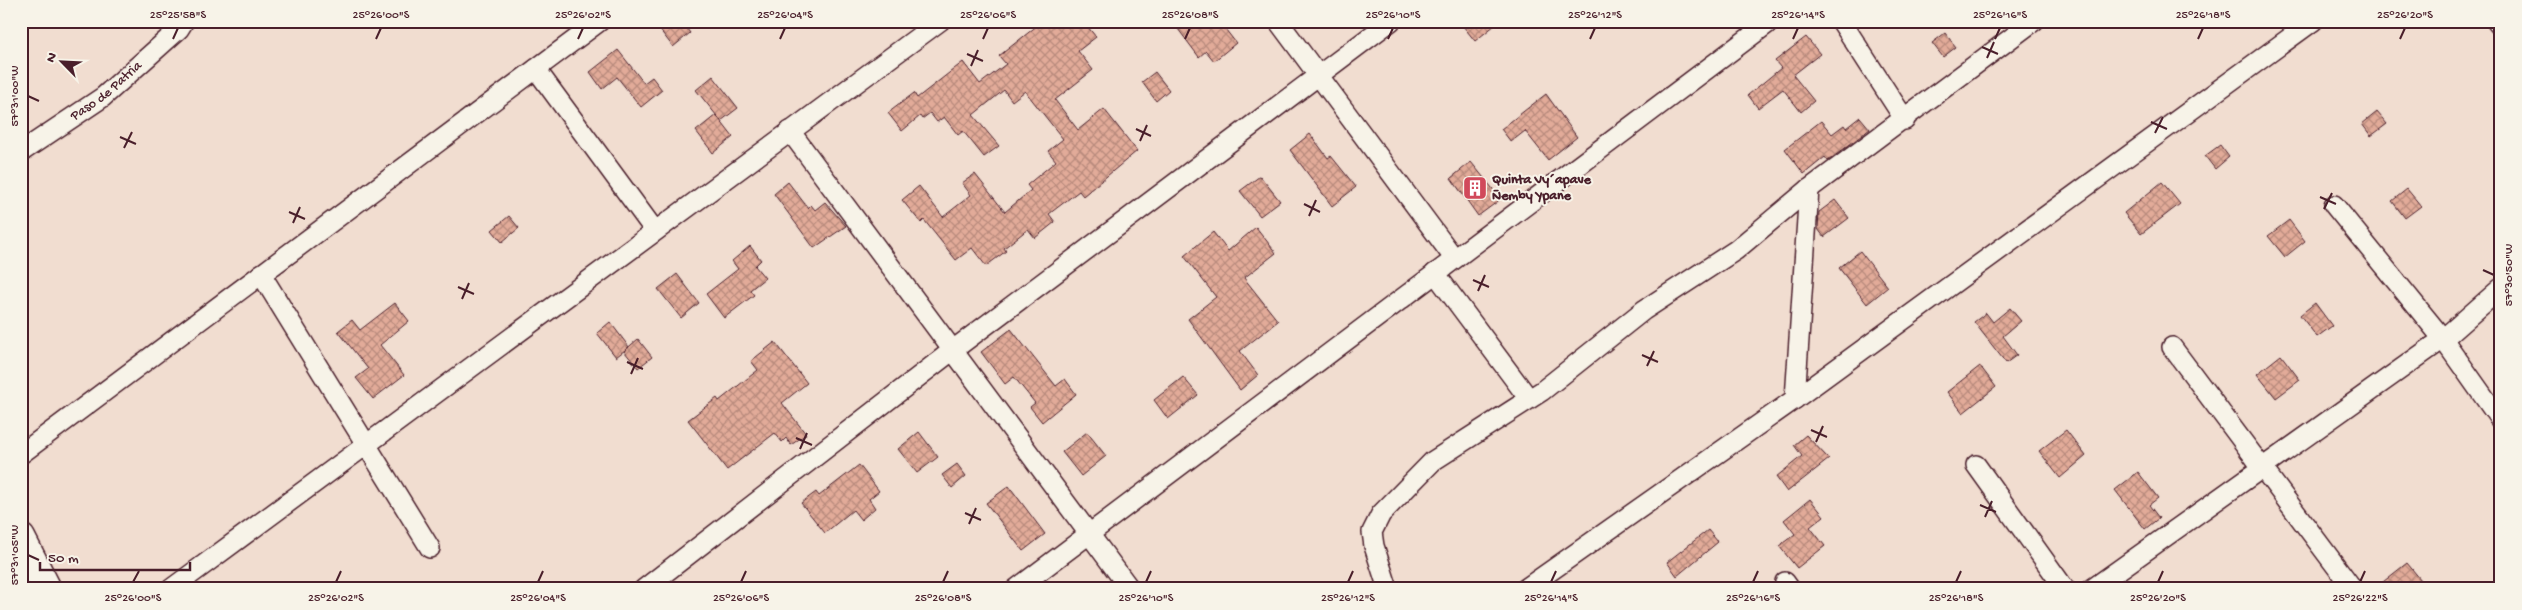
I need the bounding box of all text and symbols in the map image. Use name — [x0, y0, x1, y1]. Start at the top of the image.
text: 25°25'58"S — [150, 9, 207, 23]
text: 25°26'00"S — [353, 9, 410, 23]
text: 25°26'02"S — [555, 9, 611, 23]
text: 25°26'04"S — [757, 9, 813, 23]
text: 25°26'06"S — [960, 9, 1016, 23]
text: 25°26'08"S — [1162, 9, 1219, 23]
text: 25°26'10"S — [1366, 9, 1421, 23]
text: 25°26'12"S — [1568, 9, 1622, 23]
text: 25°26'14"S — [1771, 9, 1825, 23]
text: 25°26'16"S — [1973, 9, 2027, 23]
text: 25°26'18"S — [2176, 9, 2231, 23]
text: 25°26'20"S — [2377, 9, 2433, 23]
north arrow — [38, 38, 88, 88]
text: N — [43, 50, 62, 65]
street label: Paso de Patria — [66, 57, 147, 125]
text: 57°31'00"W — [9, 66, 23, 126]
place label: Quinta Vy´apave Ñemby Ypane — [1492, 172, 1592, 205]
building icon: Quinta Vy´apave Ñemby Ypane — [1462, 175, 1488, 201]
text: 57°30'50"W — [2503, 244, 2517, 306]
text: 57°31'05"W — [9, 525, 23, 585]
scale bar — [40, 540, 190, 572]
text: 50 m — [48, 550, 79, 568]
text: 25°26'00"S — [105, 592, 162, 606]
text: 25°26'02"S — [308, 592, 364, 606]
text: 25°26'04"S — [510, 592, 566, 606]
text: 25°26'06"S — [713, 592, 769, 606]
text: 25°26'08"S — [915, 592, 972, 606]
text: 25°26'10"S — [1119, 592, 1174, 606]
text: 25°26'12"S — [1321, 592, 1375, 606]
text: 25°26'14"S — [1524, 592, 1578, 606]
text: 25°26'16"S — [1726, 592, 1780, 606]
text: 25°26'18"S — [1929, 592, 1984, 606]
text: 25°26'20"S — [2130, 592, 2186, 606]
text: 25°26'22"S — [2333, 592, 2388, 606]

